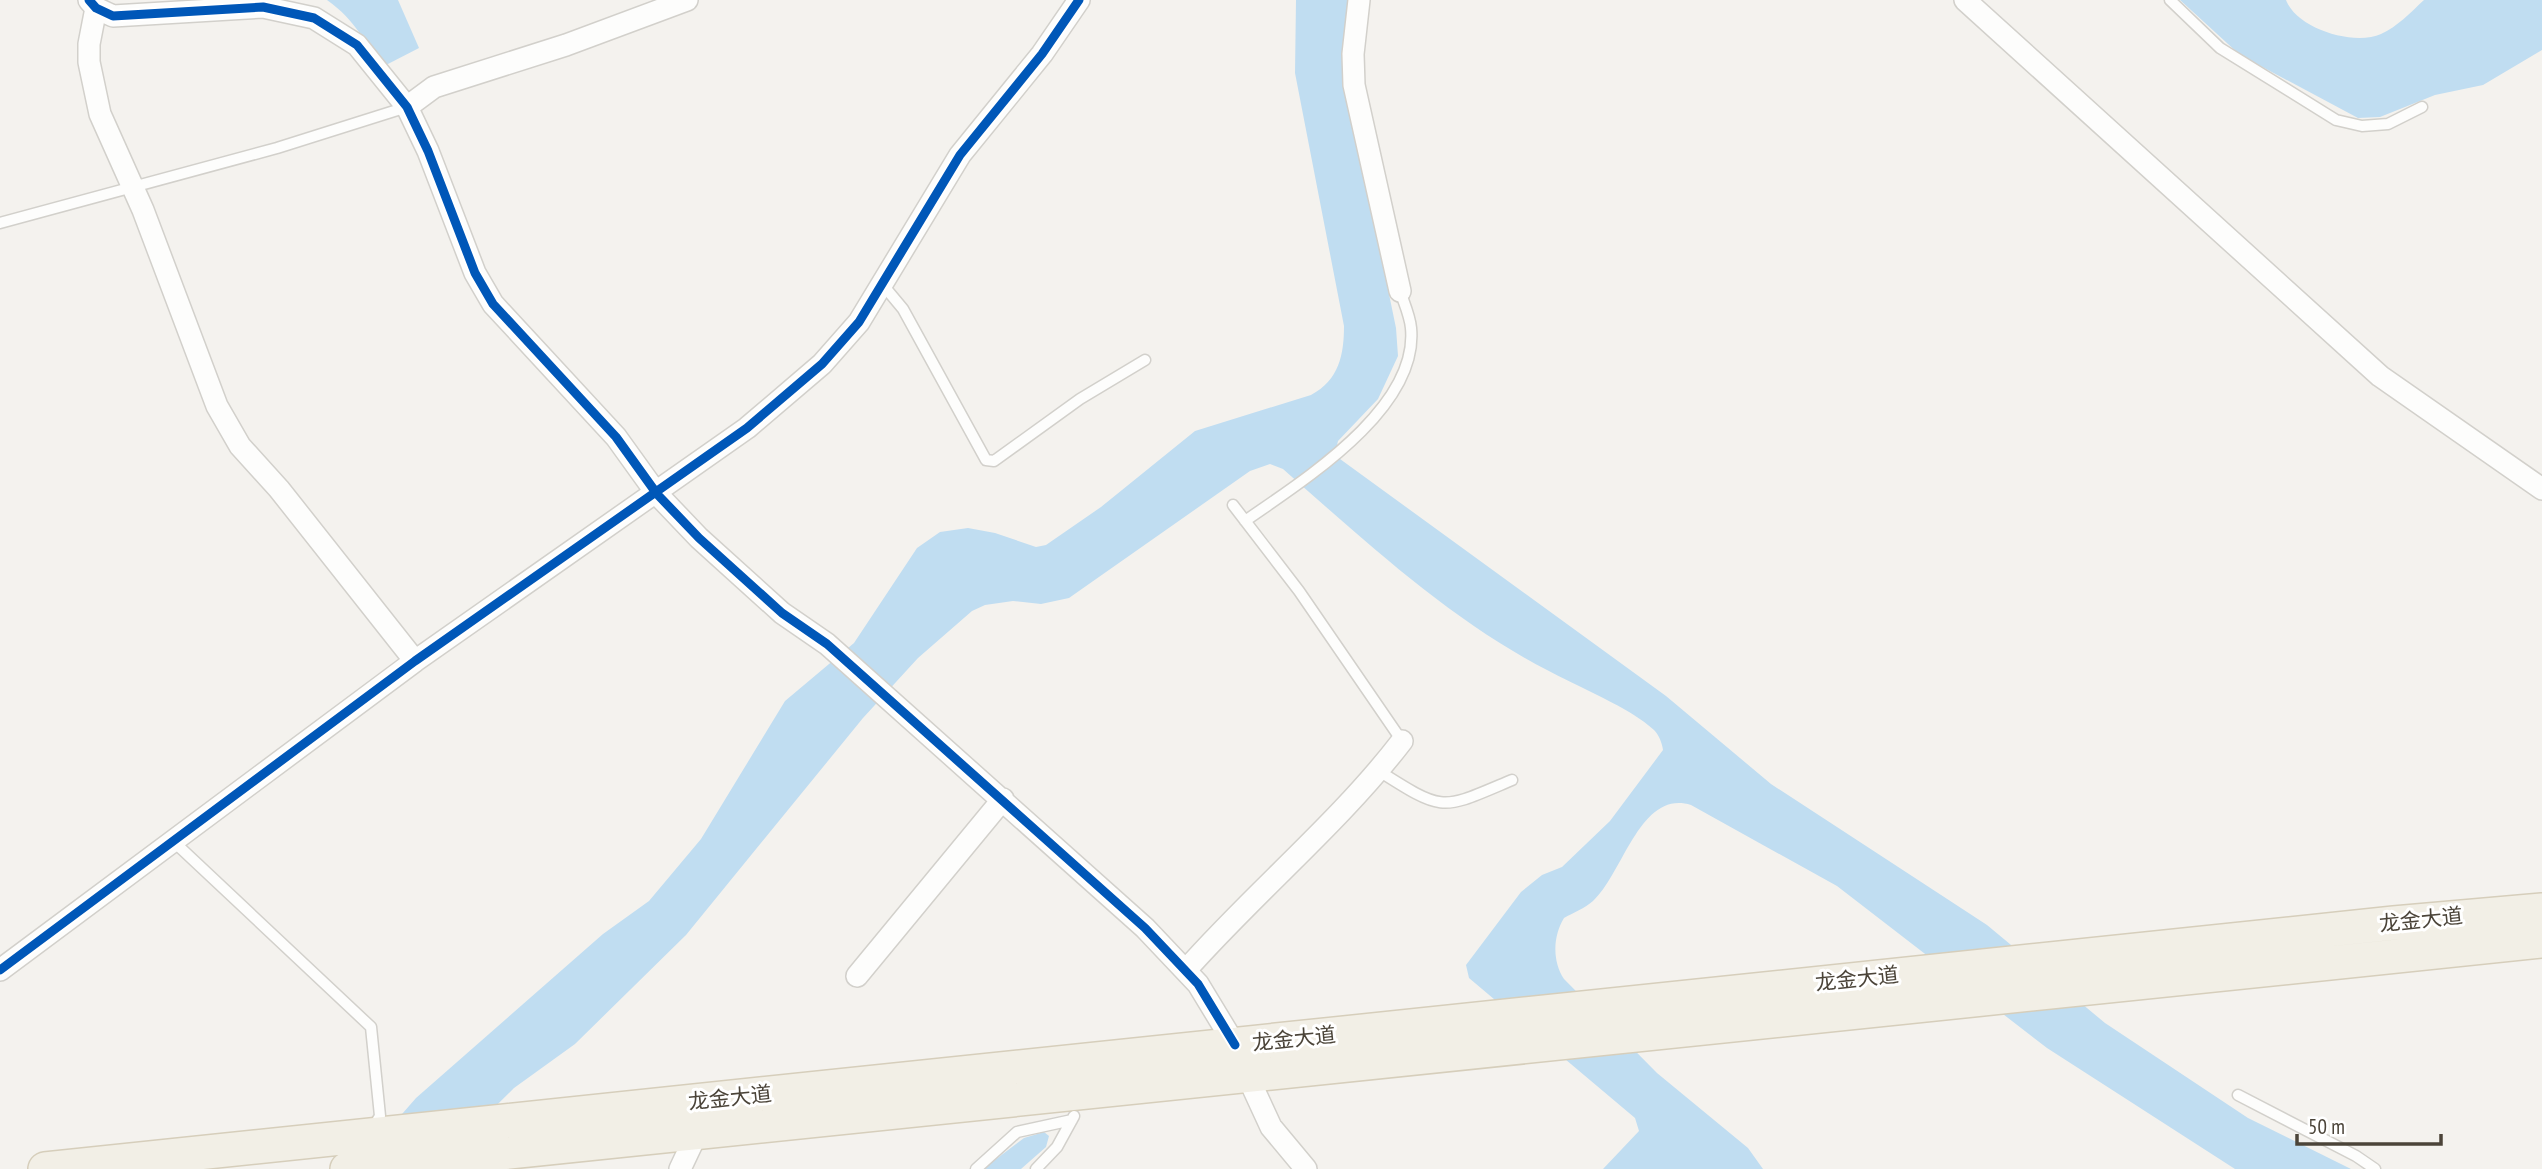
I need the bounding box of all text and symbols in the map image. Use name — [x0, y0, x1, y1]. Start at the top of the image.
street label: 龙金大道 — [2378, 902, 2464, 937]
street label: 龙金大道 — [1814, 961, 1900, 996]
street label: 龙金大道 — [1251, 1021, 1337, 1056]
street label: 龙金大道 — [687, 1080, 773, 1115]
scale bar — [2297, 1102, 2440, 1146]
text: 50 m — [2308, 1113, 2345, 1140]

